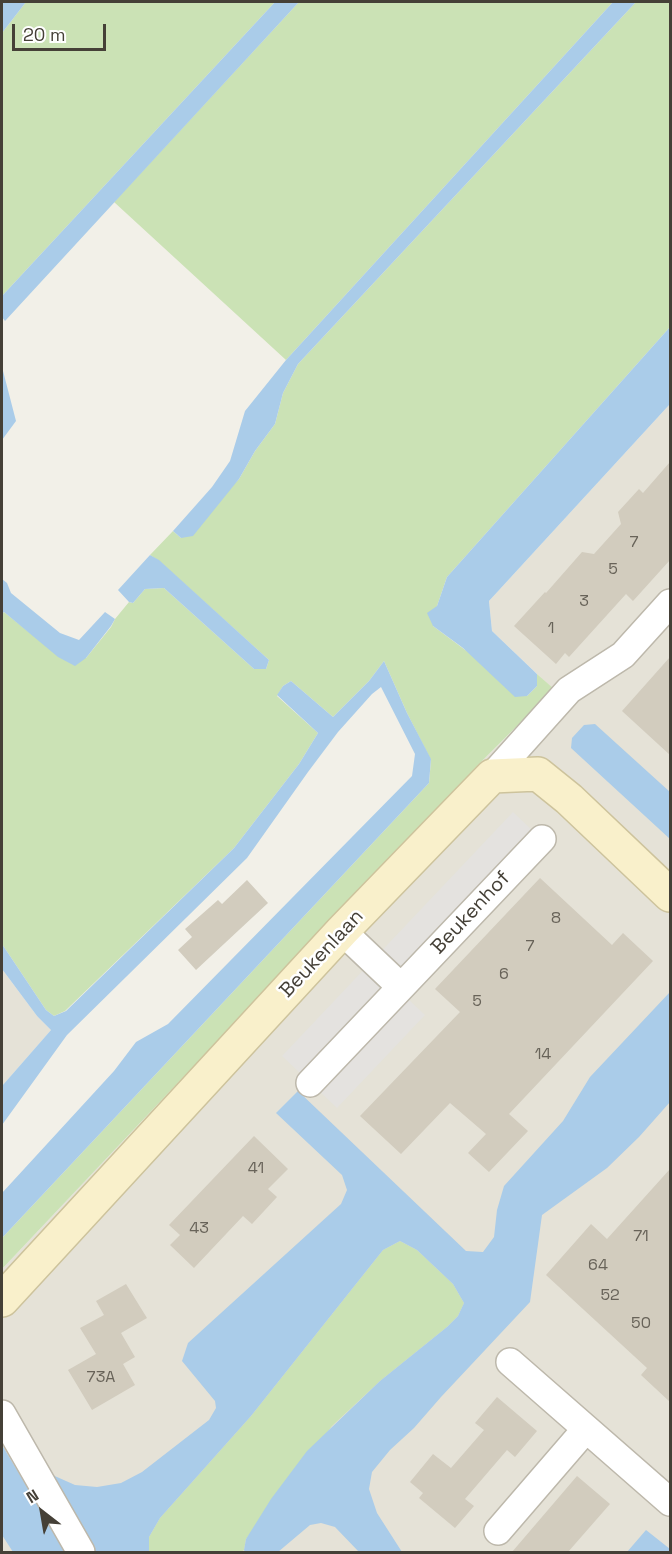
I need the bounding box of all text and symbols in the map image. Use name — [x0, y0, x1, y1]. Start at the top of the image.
scale bar — [15, 12, 110, 50]
text: 20 m — [23, 23, 66, 46]
house number: 7 — [629, 533, 639, 553]
house number: 5 — [608, 560, 618, 580]
house number: 3 — [579, 592, 589, 612]
house number: 1 — [548, 619, 554, 639]
street label: Beukenhof — [427, 867, 515, 959]
street label: Beukenlaan — [275, 905, 369, 1003]
house number: 8 — [551, 909, 561, 929]
house number: 7 — [525, 937, 535, 957]
house number: 6 — [499, 965, 509, 985]
house number: 5 — [472, 992, 482, 1012]
house number: 14 — [535, 1045, 551, 1065]
house number: 41 — [248, 1159, 264, 1179]
house number: 43 — [189, 1219, 209, 1239]
house number: 71 — [633, 1227, 649, 1247]
house number: 64 — [588, 1256, 608, 1276]
house number: 52 — [600, 1286, 620, 1306]
house number: 50 — [631, 1314, 651, 1334]
house number: 73A — [87, 1368, 115, 1388]
north arrow — [12, 1482, 72, 1542]
text: N — [22, 1484, 42, 1508]

